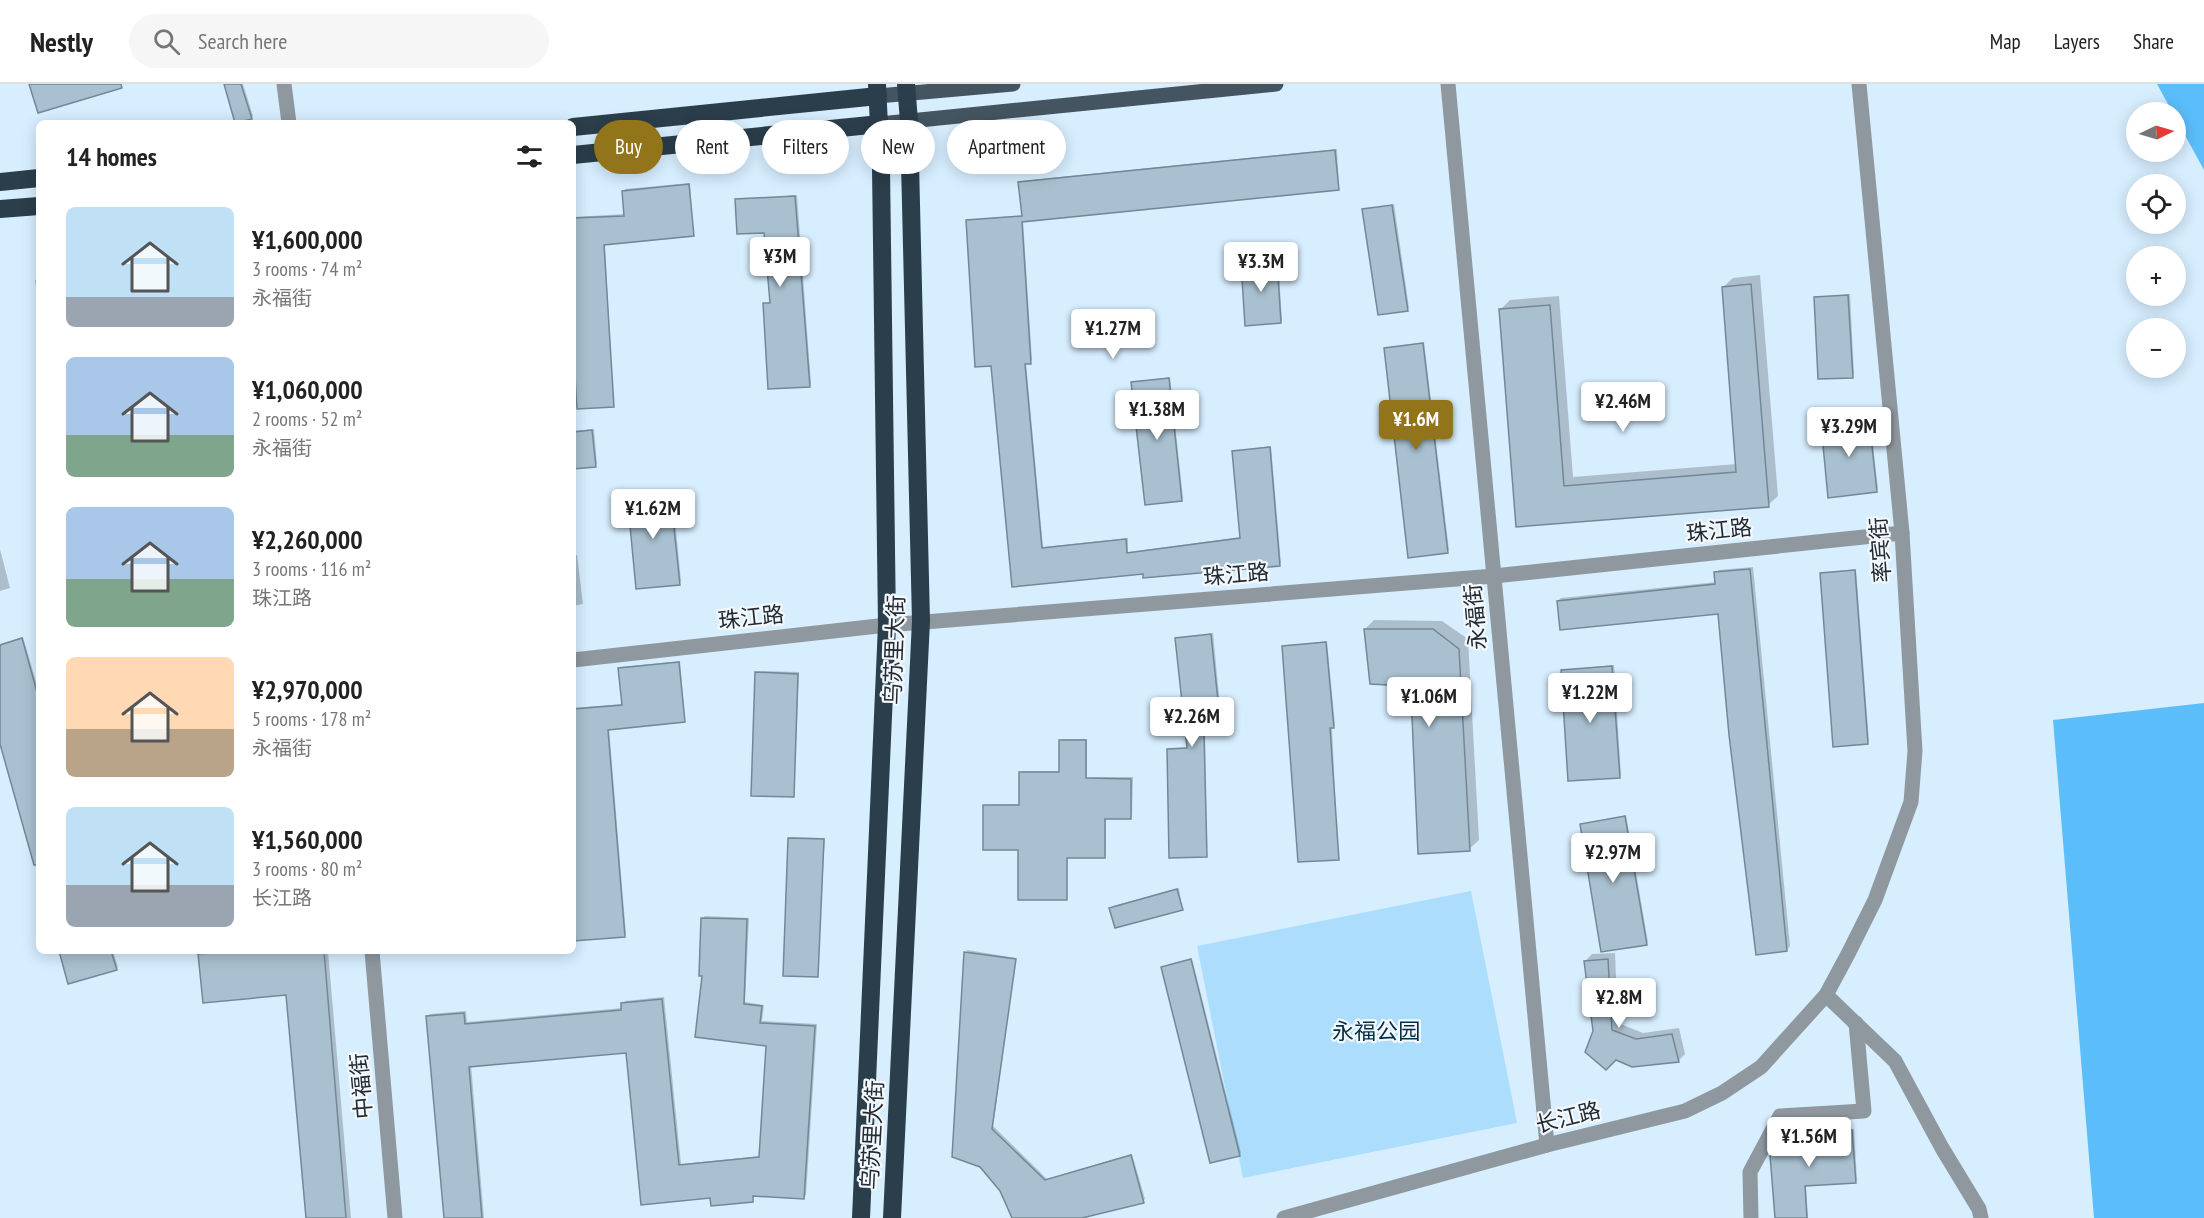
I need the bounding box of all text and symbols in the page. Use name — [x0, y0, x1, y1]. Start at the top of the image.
search box — [129, 14, 549, 68]
text: Nestly — [30, 23, 93, 60]
icon: search — [150, 25, 183, 58]
text: Search here — [198, 27, 287, 55]
text: Map — [1990, 28, 2021, 55]
text: Layers — [2054, 28, 2100, 55]
text: Share — [2133, 28, 2174, 55]
north arrow — [2126, 102, 2186, 162]
map controls — [2126, 102, 2186, 378]
chip: Buy — [594, 120, 663, 174]
chip: Rent — [675, 120, 750, 174]
chip: Filters — [762, 120, 849, 174]
chip: New — [861, 120, 935, 174]
chip: Apartment — [947, 120, 1066, 174]
text: 14 homes — [66, 140, 157, 173]
icon: filters — [513, 140, 546, 173]
button: locate — [2126, 174, 2186, 234]
text: ¥1,600,000 — [252, 223, 363, 256]
icon: home — [114, 231, 186, 303]
pin: ¥3M — [751, 237, 809, 288]
pin: ¥3.3M — [1219, 242, 1303, 293]
text: ¥3M — [764, 243, 796, 269]
button: + — [2126, 246, 2186, 306]
text: ¥3.3M — [1238, 248, 1284, 274]
text: 3 rooms · 74 m² — [252, 256, 362, 282]
text: 永福街 — [252, 285, 312, 311]
pin: ¥1.27M — [1064, 309, 1162, 360]
text: ¥1.27M — [1085, 315, 1141, 341]
button: − — [2126, 318, 2186, 378]
text: ¥1,060,000 — [252, 373, 363, 406]
icon: home — [114, 381, 186, 453]
pin: ¥2.46M — [1574, 382, 1672, 433]
text: ¥2.46M — [1595, 388, 1651, 414]
pin: ¥1.38M — [1108, 390, 1206, 441]
text: ¥1.38M — [1129, 396, 1185, 422]
pin: ¥1.6M — [1374, 400, 1458, 451]
text: 2 rooms · 52 m² — [252, 406, 362, 432]
text: ¥1.6M — [1393, 406, 1439, 432]
pin: ¥3.29M — [1800, 407, 1898, 458]
text: ¥3.29M — [1821, 413, 1877, 439]
text: 永福街 — [252, 435, 312, 461]
pin: ¥1.62M — [604, 489, 702, 540]
text: ¥1.62M — [625, 495, 681, 521]
street label: 珠江路 — [1685, 513, 1753, 547]
street label: 率宾街 — [1864, 516, 1896, 584]
text: ¥2,260,000 — [252, 523, 363, 556]
icon: home — [114, 531, 186, 603]
text: 3 rooms · 116 m² — [252, 556, 371, 582]
street label: 珠江路 — [1202, 557, 1270, 591]
street label: 永福街 — [1458, 583, 1492, 651]
text: 珠江路 — [252, 585, 312, 611]
street label: 乌苏里大街 — [878, 595, 910, 705]
street label: 珠江路 — [717, 600, 785, 634]
text: ¥2,970,000 — [252, 673, 363, 706]
pin: ¥1.22M — [1541, 673, 1639, 724]
pin: ¥1.06M — [1380, 677, 1478, 728]
text: ¥1.22M — [1562, 679, 1618, 705]
icon: home — [114, 681, 186, 753]
text: ¥1.06M — [1401, 683, 1457, 709]
pin: ¥2.26M — [1143, 697, 1241, 748]
text: ¥2.26M — [1164, 703, 1220, 729]
text: 5 rooms · 178 m² — [252, 706, 371, 732]
text: 永福街 — [252, 735, 312, 761]
text: ¥1,560,000 — [252, 823, 363, 856]
icon: home — [114, 831, 186, 903]
pin: ¥2.97M — [1564, 833, 1662, 884]
text: ¥2.97M — [1585, 839, 1641, 865]
text: 3 rooms · 80 m² — [252, 856, 362, 882]
text: 长江路 — [252, 885, 312, 911]
pin: ¥2.8M — [1577, 978, 1661, 1029]
text: ¥2.8M — [1596, 984, 1642, 1010]
park label: 永福公园 — [1332, 1017, 1420, 1045]
street label: 中福街 — [344, 1052, 378, 1120]
street label: 乌苏里大街 — [855, 1079, 889, 1191]
street label: 长江路 — [1533, 1095, 1603, 1139]
pin: ¥1.56M — [1760, 1117, 1858, 1168]
text: ¥1.56M — [1781, 1123, 1837, 1149]

